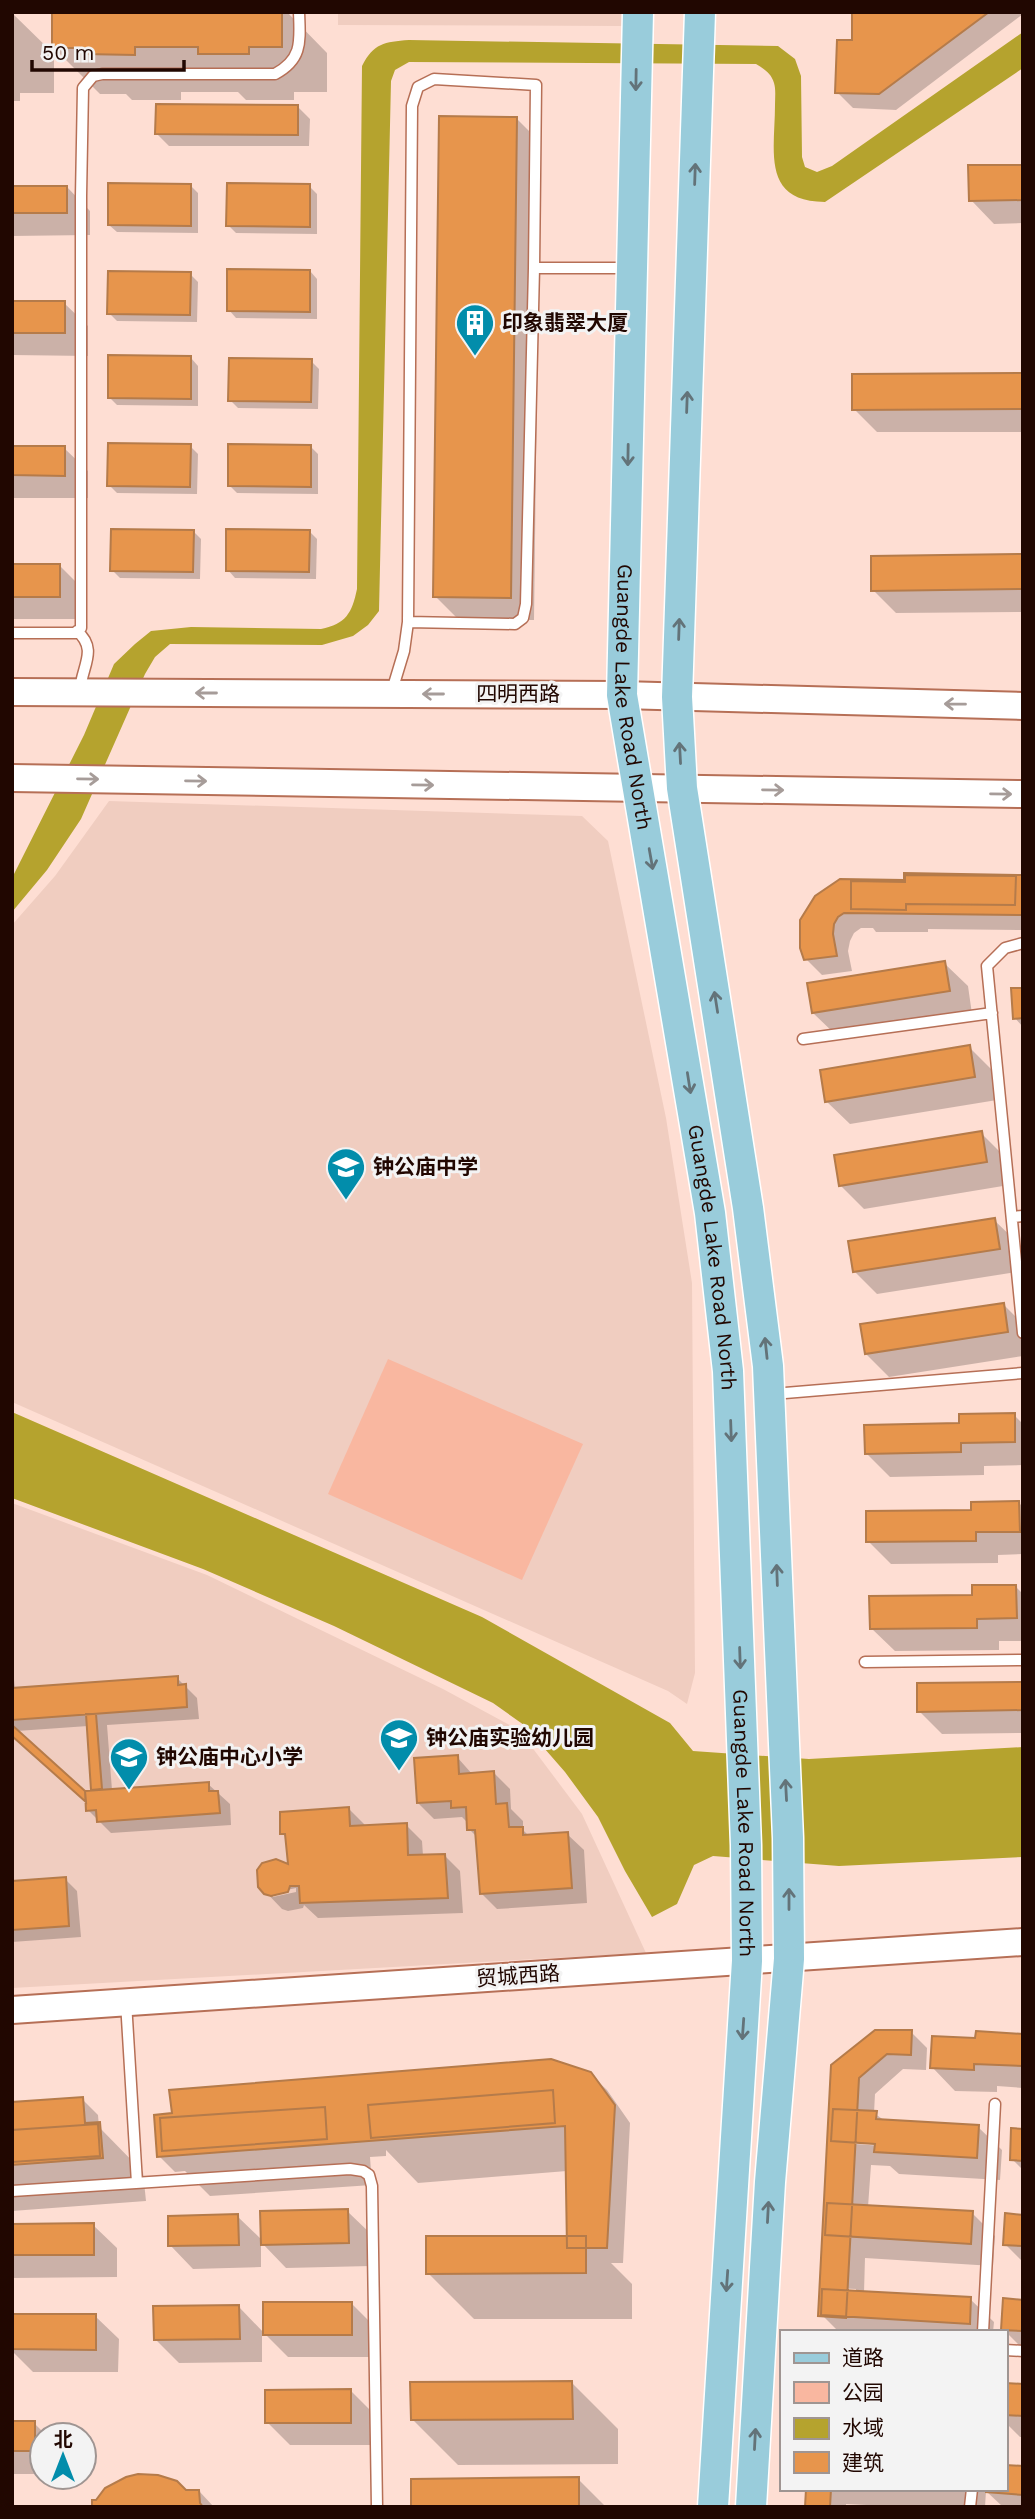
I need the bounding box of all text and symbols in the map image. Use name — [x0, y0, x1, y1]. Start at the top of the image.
scale bar — [32, 28, 184, 72]
text: 50 m — [42, 40, 94, 65]
one-way arrow — [629, 69, 643, 92]
one-way arrow — [688, 163, 701, 186]
building icon: 印象翡翠大厦 — [454, 302, 496, 357]
place label: 印象翡翠大厦 — [502, 310, 628, 335]
one-way arrow — [680, 390, 694, 413]
one-way arrow — [621, 443, 634, 466]
street label: Guangde Lake Road North — [610, 564, 658, 832]
one-way arrow — [673, 618, 686, 641]
street label: 四明西路 — [476, 681, 560, 706]
one-way arrow — [194, 686, 217, 700]
one-way arrow — [422, 687, 445, 701]
one-way arrow — [943, 698, 966, 711]
one-way arrow — [673, 742, 686, 764]
one-way arrow — [76, 772, 99, 786]
one-way arrow — [184, 774, 207, 788]
one-way arrow — [412, 778, 435, 792]
one-way arrow — [761, 783, 784, 797]
one-way arrow — [989, 787, 1012, 801]
one-way arrow — [645, 847, 658, 870]
one-way arrow — [709, 991, 722, 1014]
one-way arrow — [683, 1071, 696, 1094]
street label: Guangde Lake Road North — [683, 1122, 742, 1391]
school or university icon: 钟公庙中学 — [325, 1146, 367, 1201]
place label: 钟公庙中学 — [373, 1154, 478, 1179]
one-way arrow — [759, 1337, 772, 1360]
one-way arrow — [724, 1419, 737, 1442]
one-way arrow — [770, 1564, 783, 1587]
one-way arrow — [733, 1646, 746, 1669]
street label: Guangde Lake Road North — [728, 1689, 760, 1957]
school or university icon: 钟公庙实验幼儿园 — [378, 1717, 420, 1772]
place label: 钟公庙实验幼儿园 — [426, 1725, 594, 1750]
school or university icon: 钟公庙中心小学 — [108, 1736, 150, 1791]
place label: 钟公庙中心小学 — [156, 1744, 303, 1769]
one-way arrow — [779, 1779, 792, 1802]
one-way arrow — [782, 1888, 796, 1911]
street label: 贸城西路 — [475, 1960, 561, 1991]
one-way arrow — [736, 2017, 749, 2040]
one-way arrow — [762, 2200, 775, 2223]
one-way arrow — [720, 2269, 733, 2291]
legend — [780, 2330, 1007, 2491]
text: 道路 — [842, 2345, 884, 2370]
text: 公园 — [842, 2380, 884, 2405]
text: 水域 — [842, 2415, 884, 2440]
north arrow — [28, 2421, 98, 2491]
one-way arrow — [748, 2427, 761, 2450]
text: 北 — [53, 2428, 73, 2451]
text: 建筑 — [842, 2450, 884, 2475]

